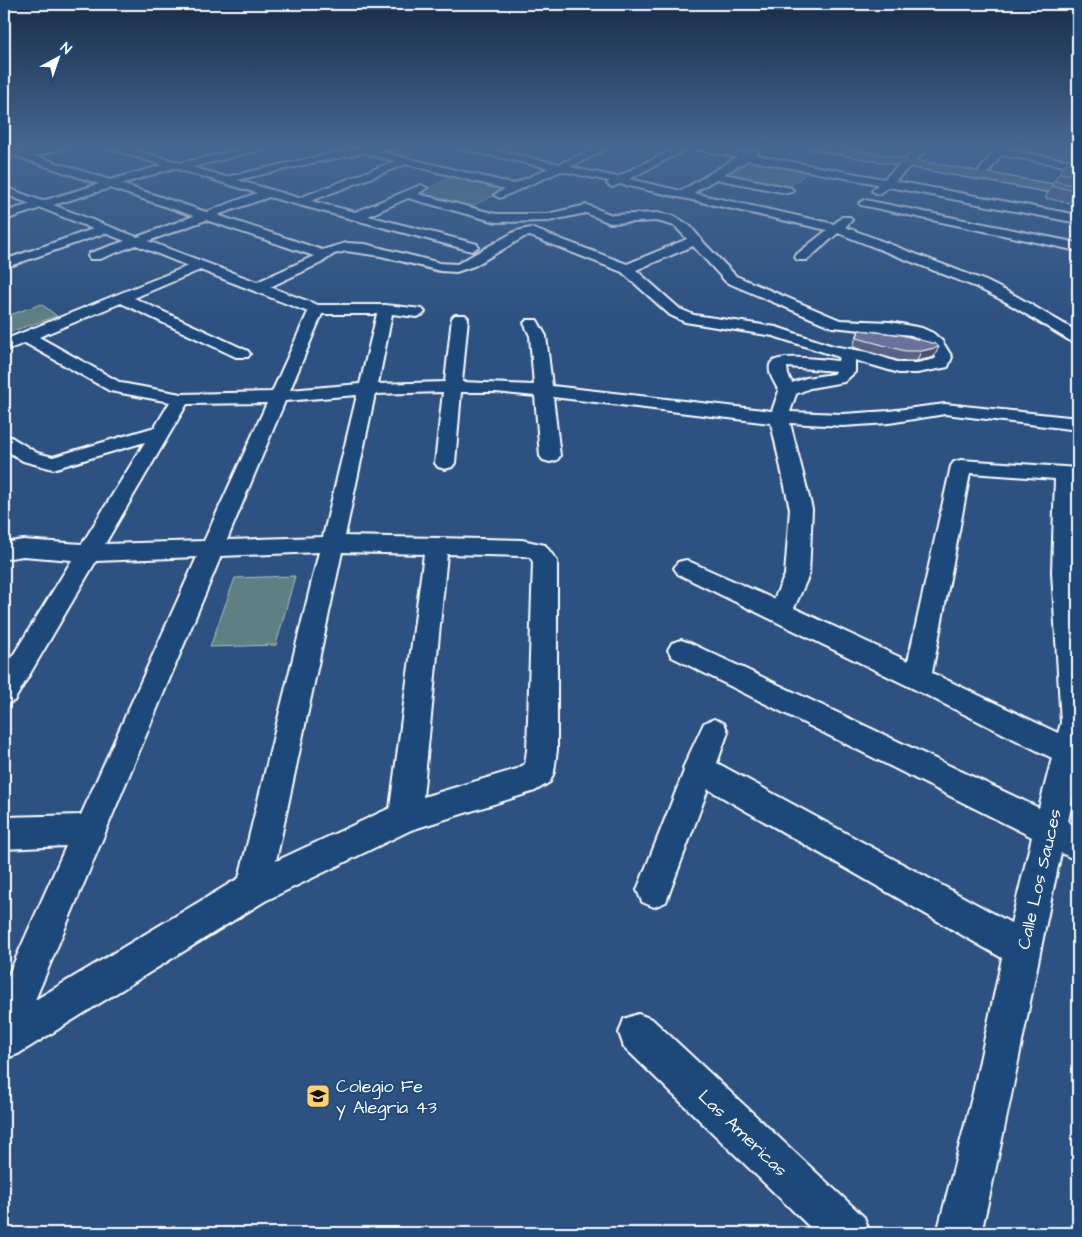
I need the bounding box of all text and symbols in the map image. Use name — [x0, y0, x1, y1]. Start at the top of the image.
north arrow — [32, 32, 82, 82]
text: N — [56, 38, 76, 59]
street label: Calle Los Sauces — [1011, 806, 1068, 952]
place label: Colegio Fe y Alegria 43 — [336, 1074, 437, 1121]
school or university icon: Colegio Fe y Alegria 43 — [305, 1083, 331, 1109]
street label: Las Americas — [692, 1084, 793, 1182]

